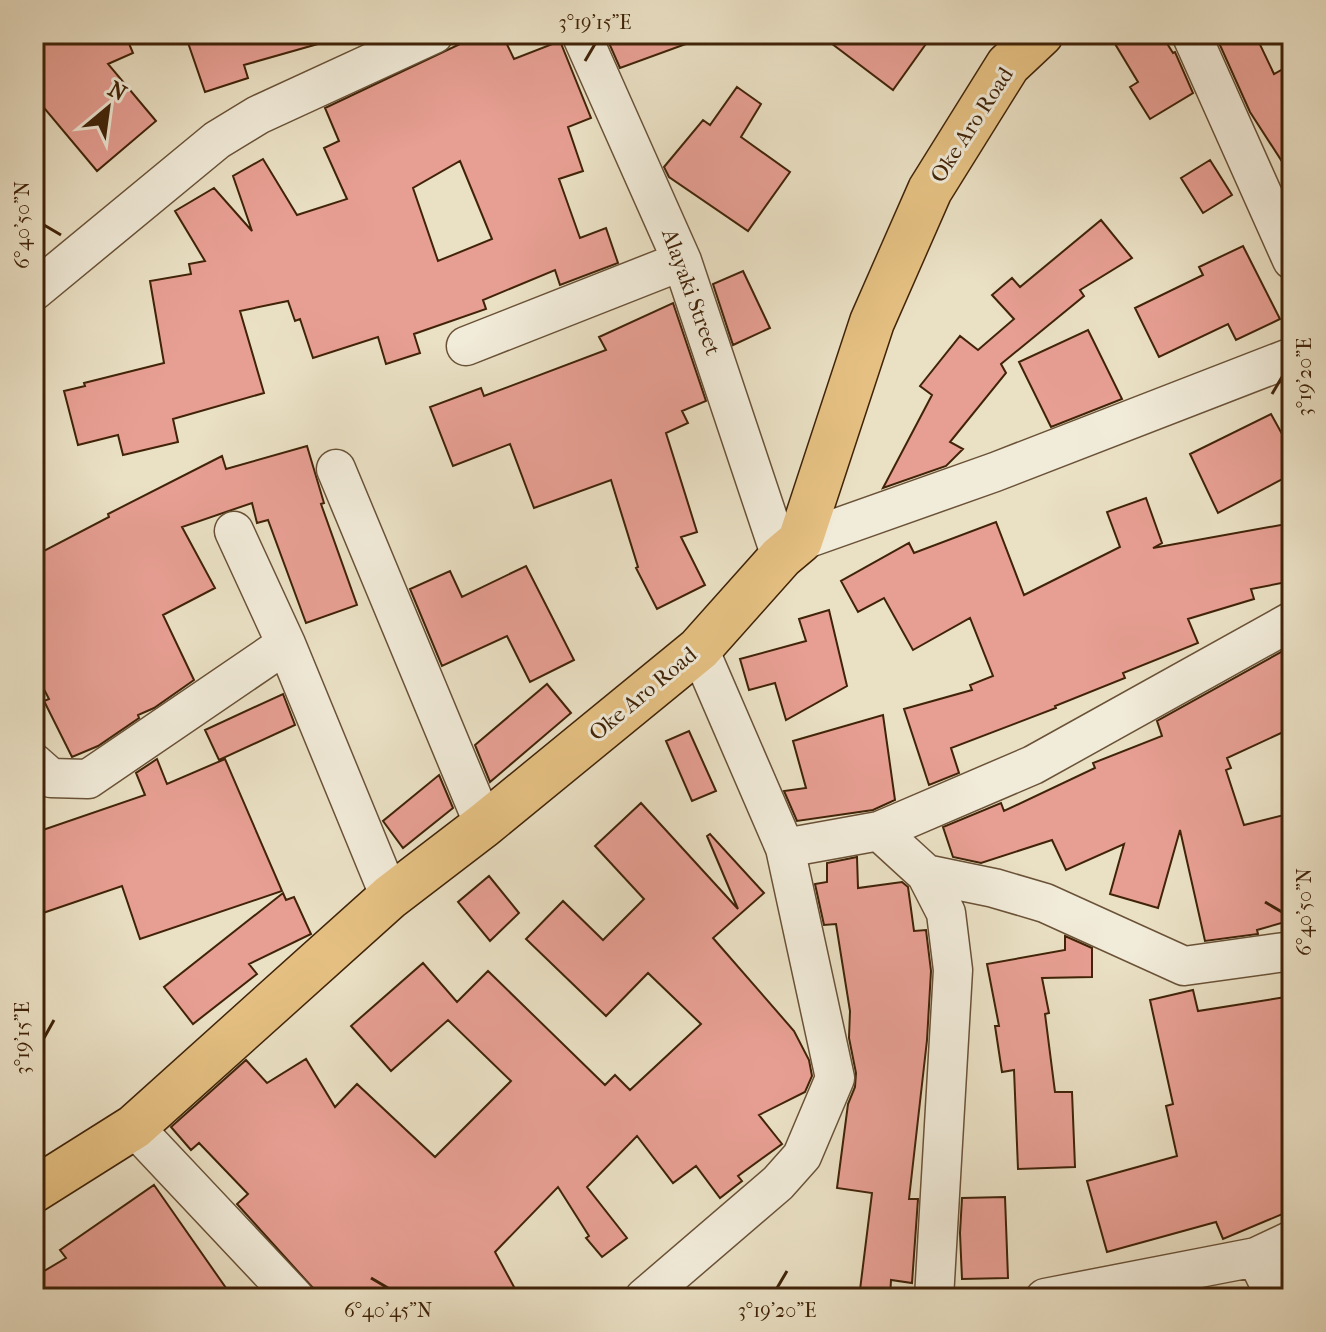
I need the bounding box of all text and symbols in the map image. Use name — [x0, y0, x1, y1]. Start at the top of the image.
text: 3°19'15"E — [558, 11, 632, 34]
street label: Oke Aro Road — [925, 62, 1019, 188]
north arrow — [68, 68, 148, 148]
text: N — [104, 76, 131, 107]
text: 6°40'50"N — [11, 181, 34, 269]
street label: Alayaki Street — [656, 224, 726, 359]
text: 3°19'20"E — [1293, 338, 1316, 416]
street label: Oke Aro Road — [584, 641, 703, 746]
text: 6°40'50"N — [1293, 868, 1316, 956]
text: 3°19'15"E — [11, 1001, 34, 1075]
text: 6°40'45"N — [344, 1299, 432, 1322]
text: 3°19'20"E — [738, 1299, 816, 1322]

